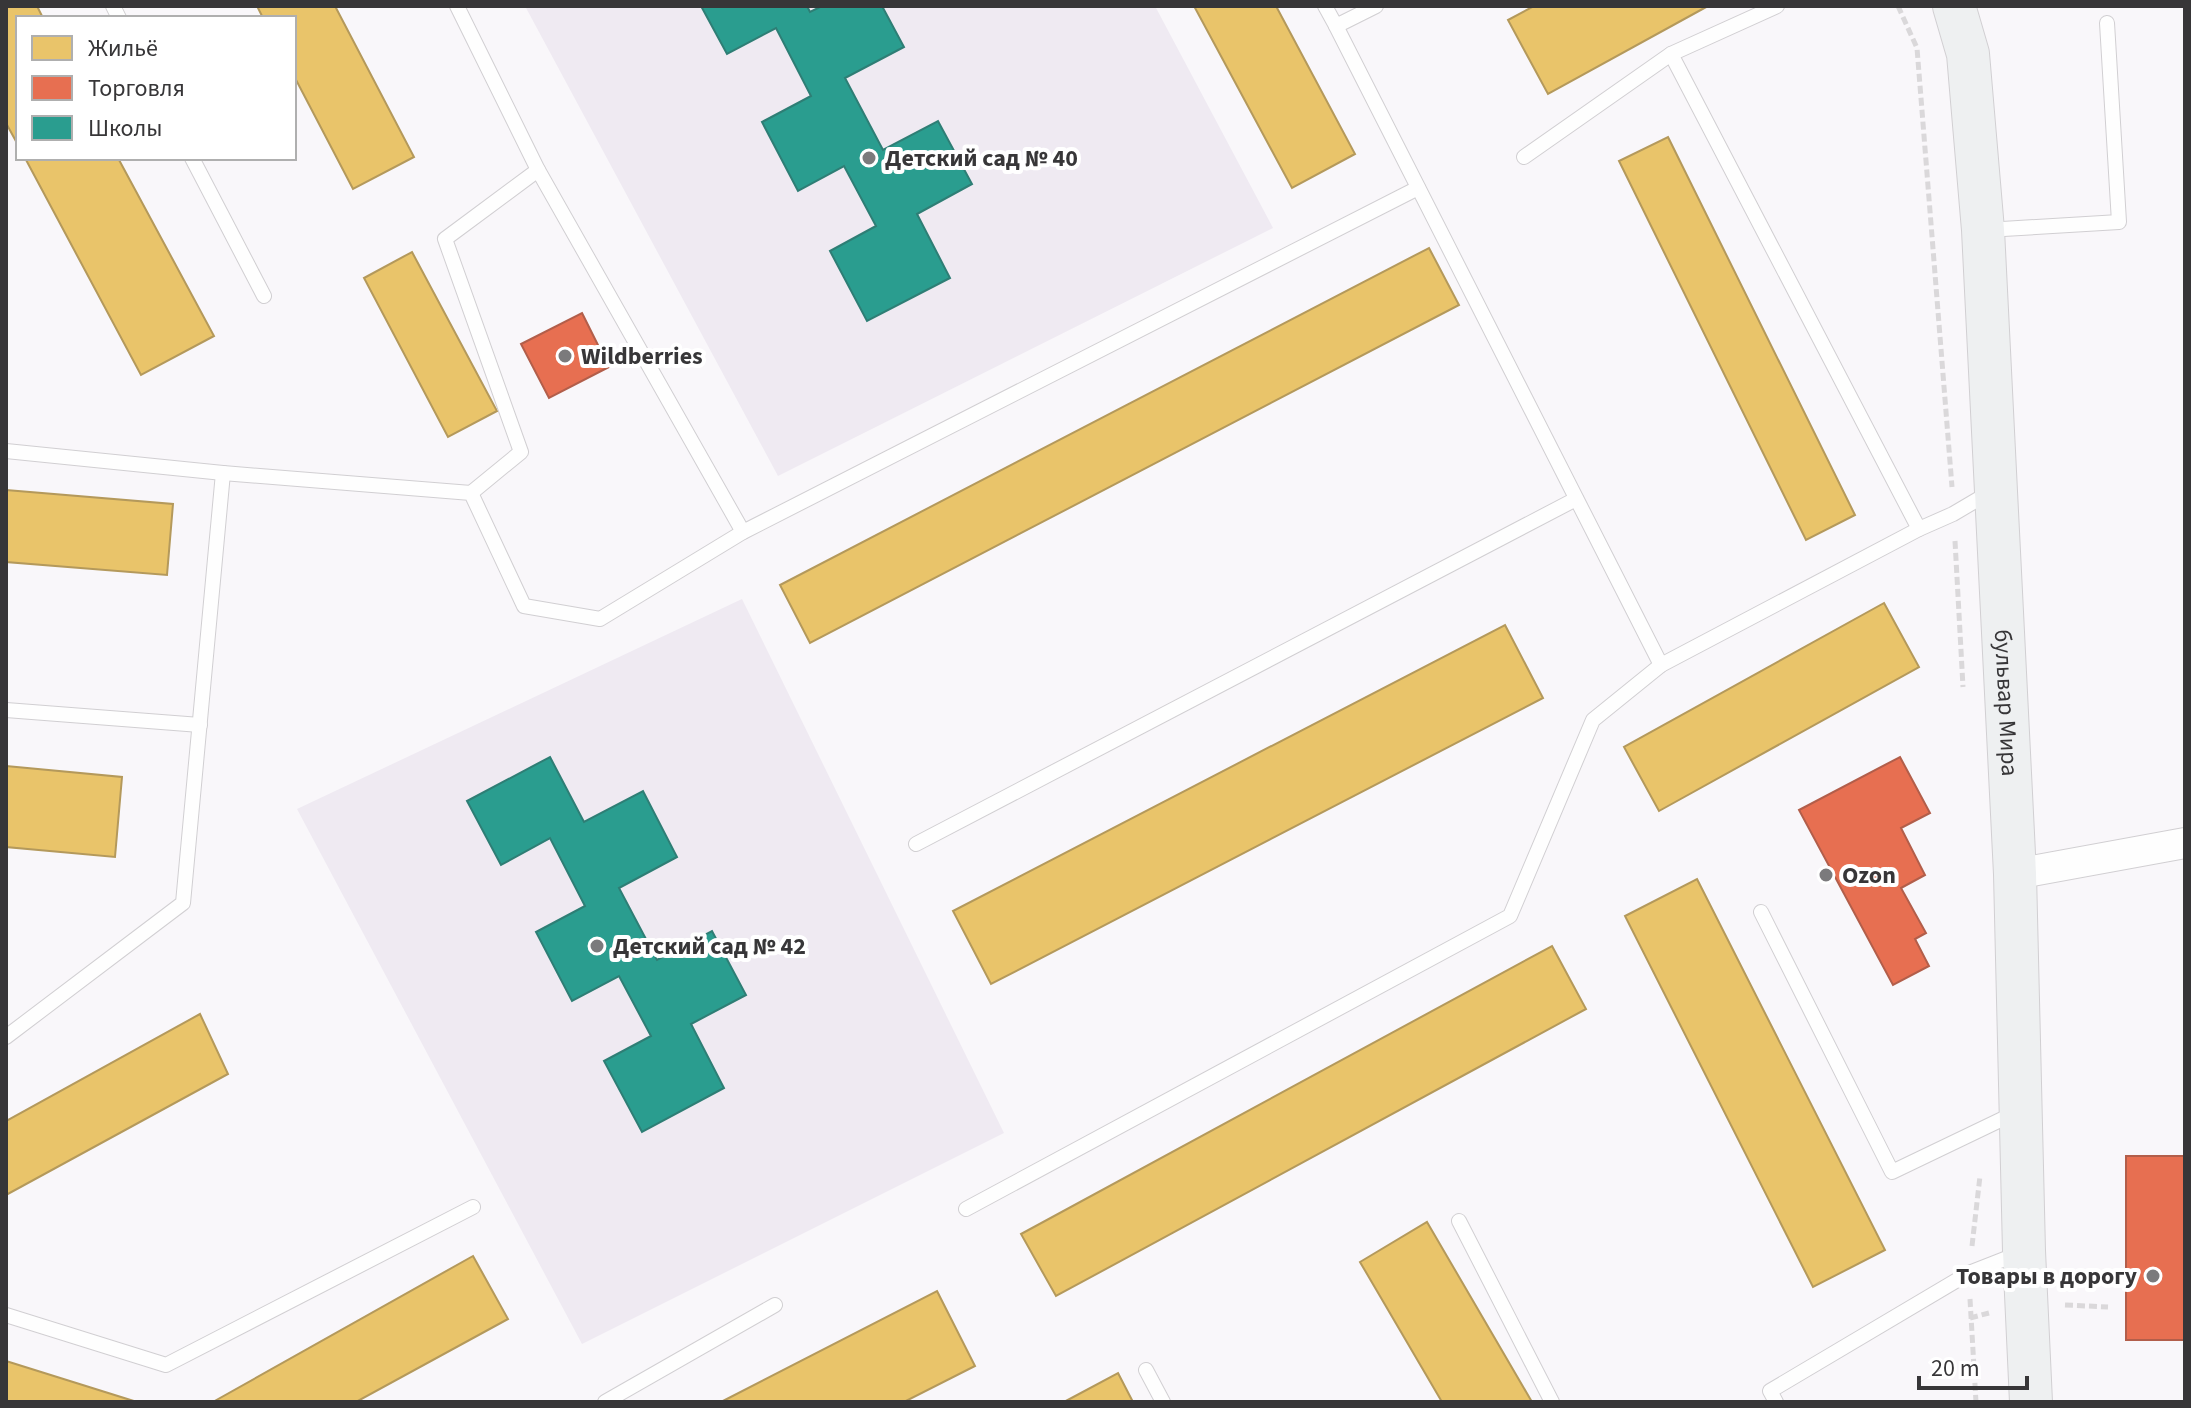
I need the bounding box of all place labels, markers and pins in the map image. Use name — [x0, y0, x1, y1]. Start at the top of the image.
place label: Детский сад № 40 — [885, 141, 1078, 176]
marker: Детский сад № 40 — [860, 149, 878, 167]
place label: Wildberries — [581, 339, 703, 374]
marker: Wildberries — [556, 347, 574, 365]
place label: Ozon — [1842, 858, 1896, 893]
marker: Ozon — [1817, 866, 1835, 884]
place label: Детский сад № 42 — [613, 929, 806, 964]
marker: Детский сад № 42 — [588, 937, 606, 955]
place label: Товары в дорогу — [1956, 1259, 2137, 1294]
marker: Товары в дорогу — [2144, 1267, 2162, 1285]

